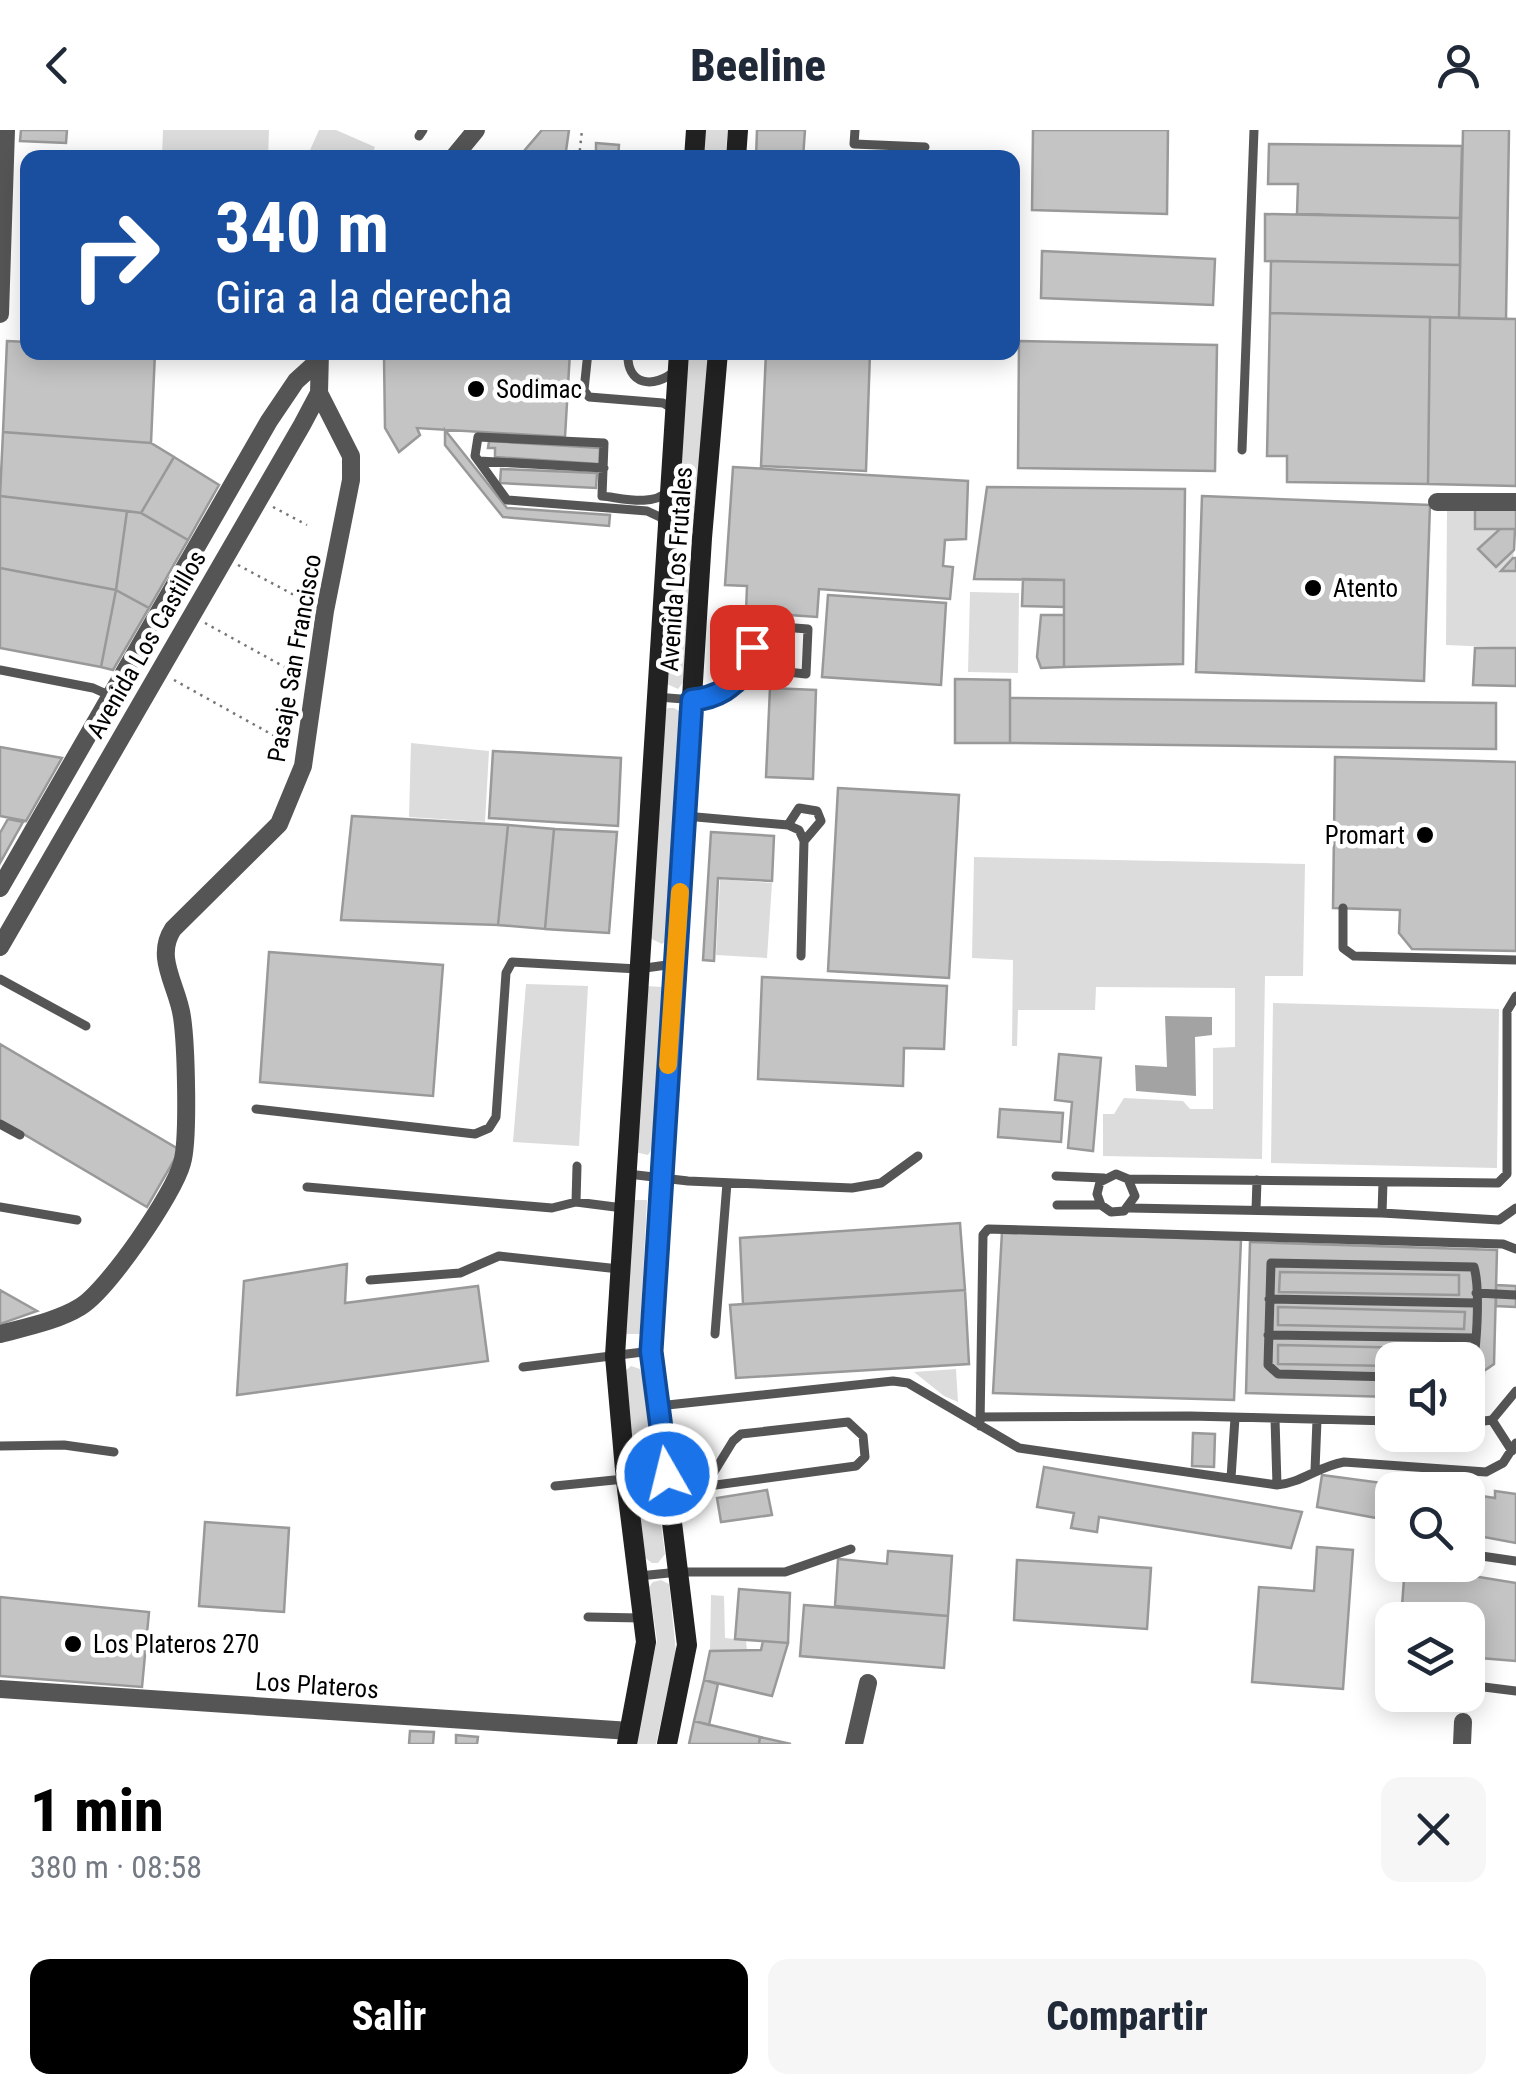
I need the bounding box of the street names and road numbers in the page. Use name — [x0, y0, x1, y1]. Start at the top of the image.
street label: Avenida Los Frutales — [655, 466, 698, 672]
street label: Avenida Los Castillos — [81, 545, 212, 743]
street label: Pasaje San Francisco — [262, 552, 327, 764]
street label: Los Plateros — [254, 1667, 380, 1704]

